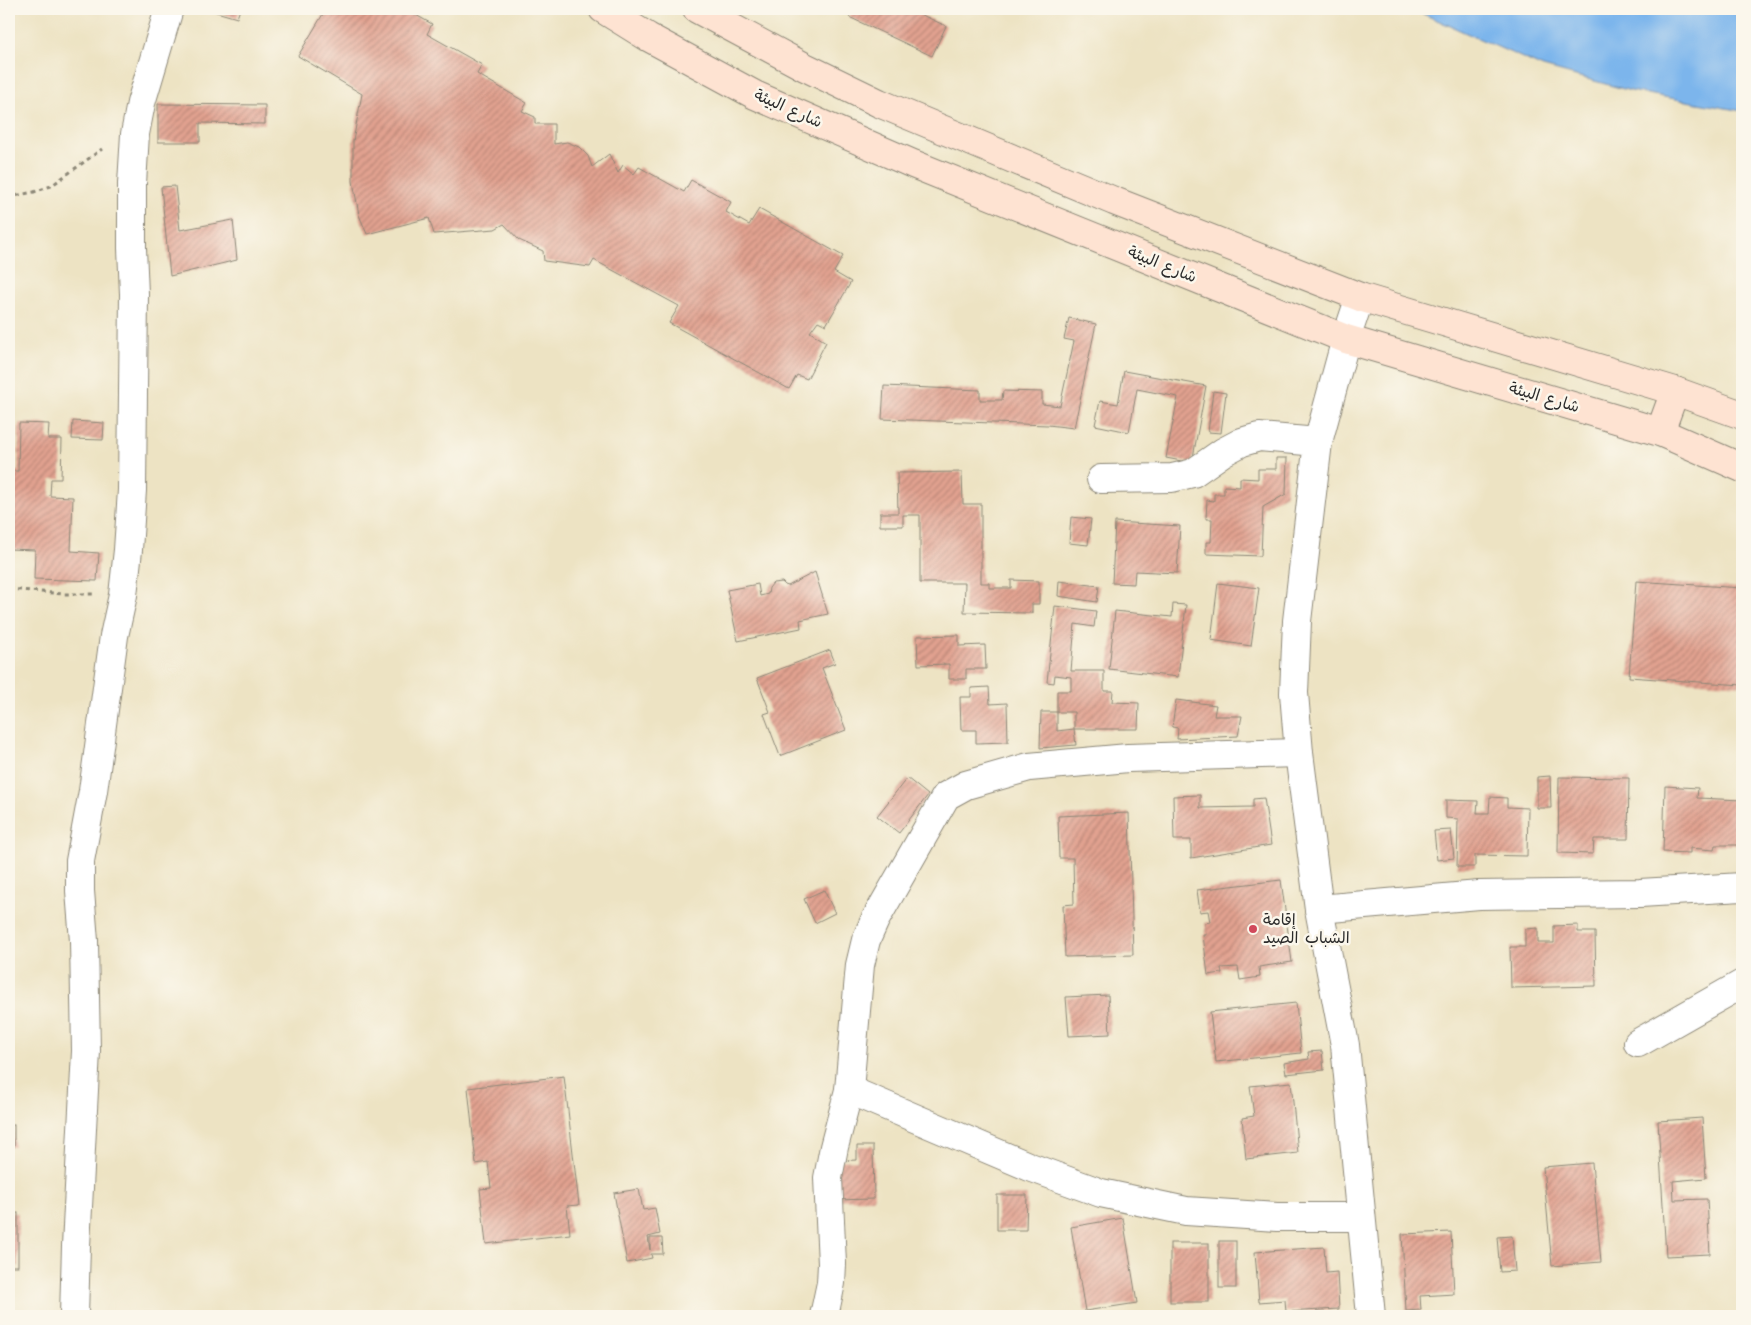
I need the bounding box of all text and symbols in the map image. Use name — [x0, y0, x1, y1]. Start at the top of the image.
street label: شارع البيئة — [750, 83, 826, 135]
street label: شارع البيئة — [1124, 240, 1200, 290]
street label: شارع البيئة — [1506, 376, 1582, 420]
place label: إقامة الشباب الصيد — [1263, 908, 1350, 951]
marker: إقامة الشباب الصيد — [1247, 923, 1259, 935]

